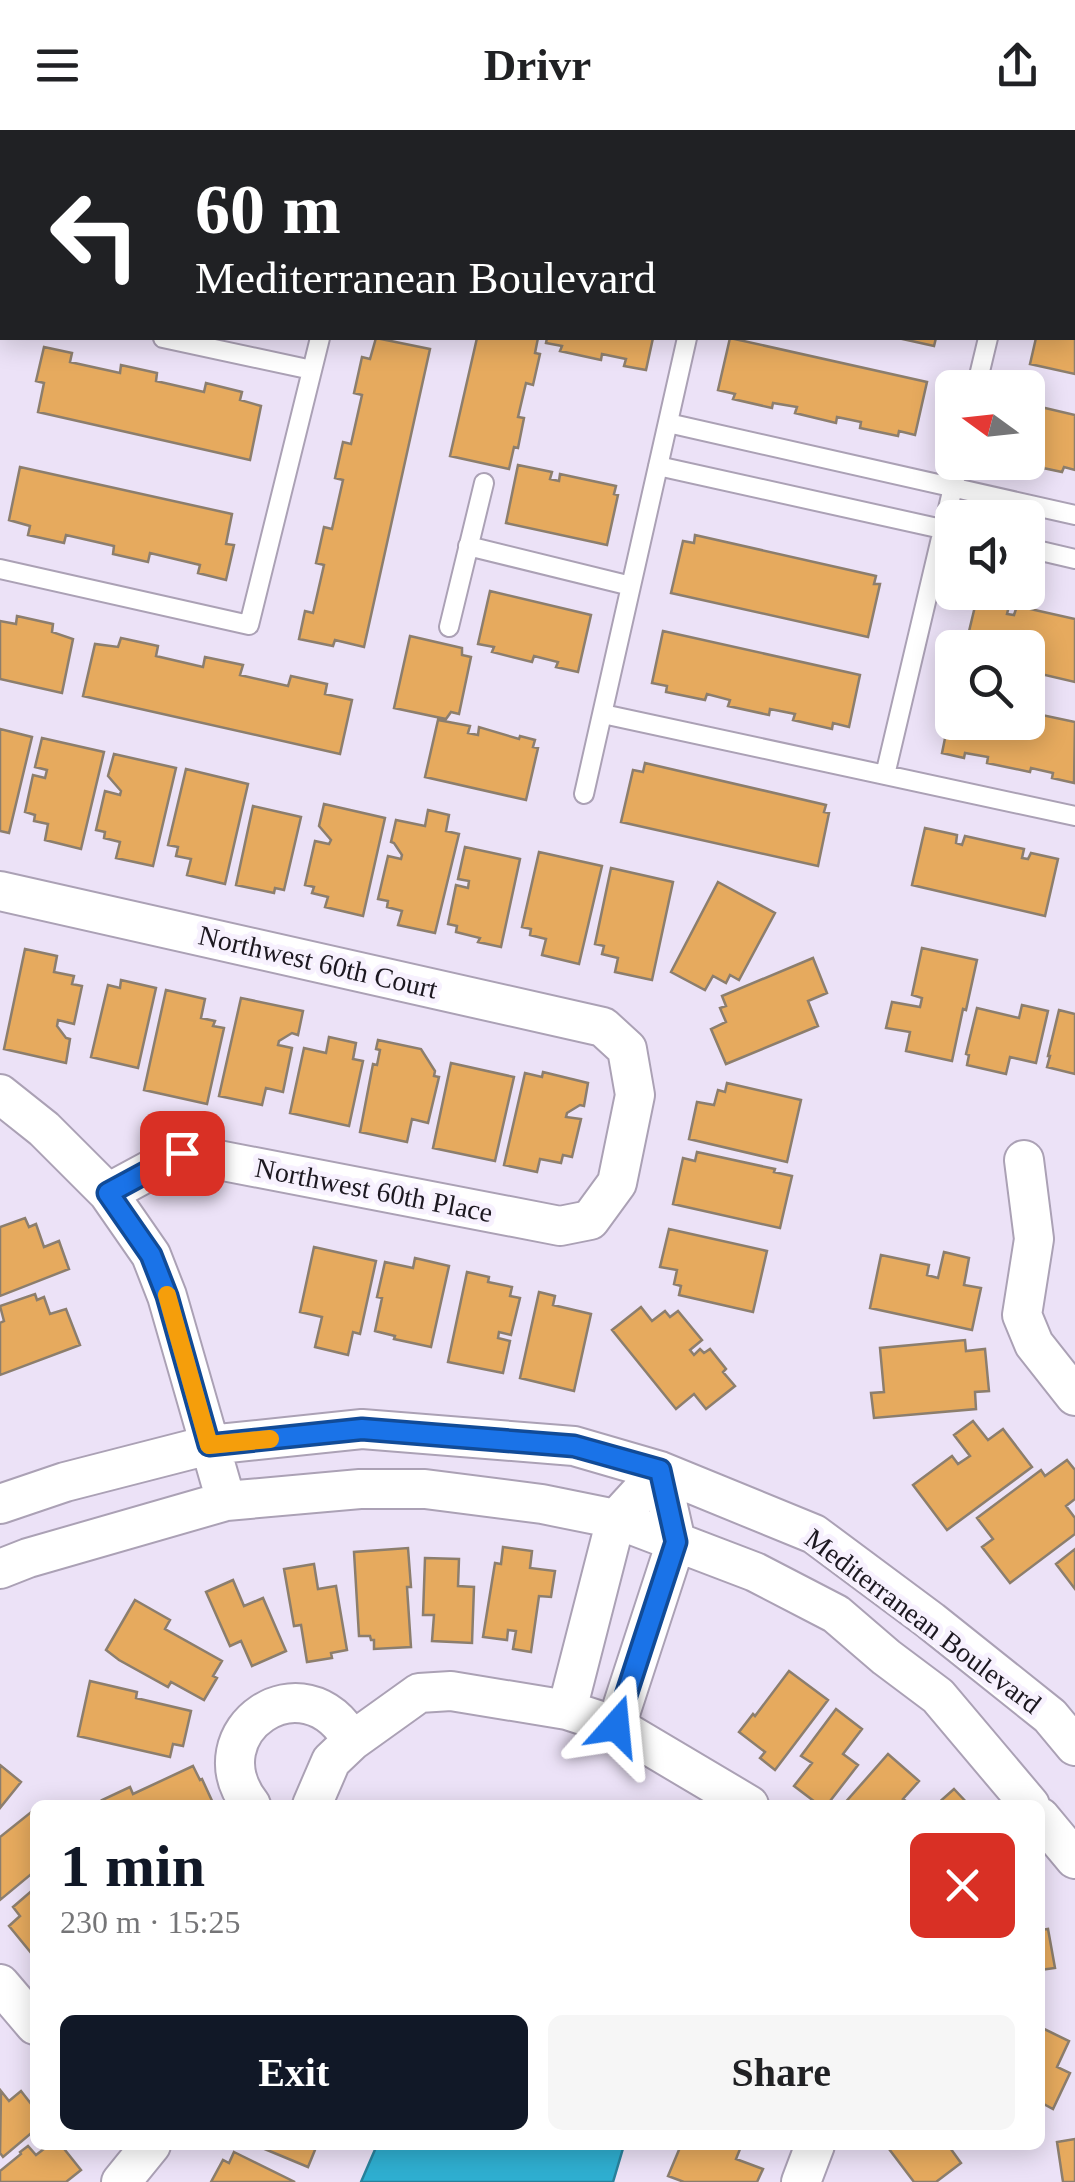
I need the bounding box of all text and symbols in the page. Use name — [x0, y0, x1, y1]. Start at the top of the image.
icon: menu — [30, 38, 85, 93]
icon: share — [990, 38, 1045, 93]
text: Drivr — [484, 40, 591, 90]
icon: left — [30, 170, 160, 300]
text: 60 m — [195, 171, 341, 248]
text: Mediterranean Boulevard — [195, 253, 656, 303]
north arrow — [935, 370, 1045, 480]
map controls — [935, 370, 1045, 740]
button: sound — [935, 500, 1045, 610]
button: search — [935, 630, 1045, 740]
street label: Northwest 60th Court — [196, 919, 441, 1005]
pin — [140, 1111, 225, 1196]
icon: arrive — [155, 1126, 210, 1181]
street label: Northwest 60th Place — [253, 1152, 495, 1228]
street label: Mediterranean Boulevard — [799, 1522, 1047, 1720]
position arrow — [564, 1674, 668, 1778]
text: 1 min — [60, 1833, 205, 1899]
button: close — [910, 1833, 1015, 1938]
text: 230 m · 15:25 — [60, 1904, 240, 1940]
button: Exit — [60, 2015, 528, 2130]
button: Share — [548, 2015, 1015, 2130]

